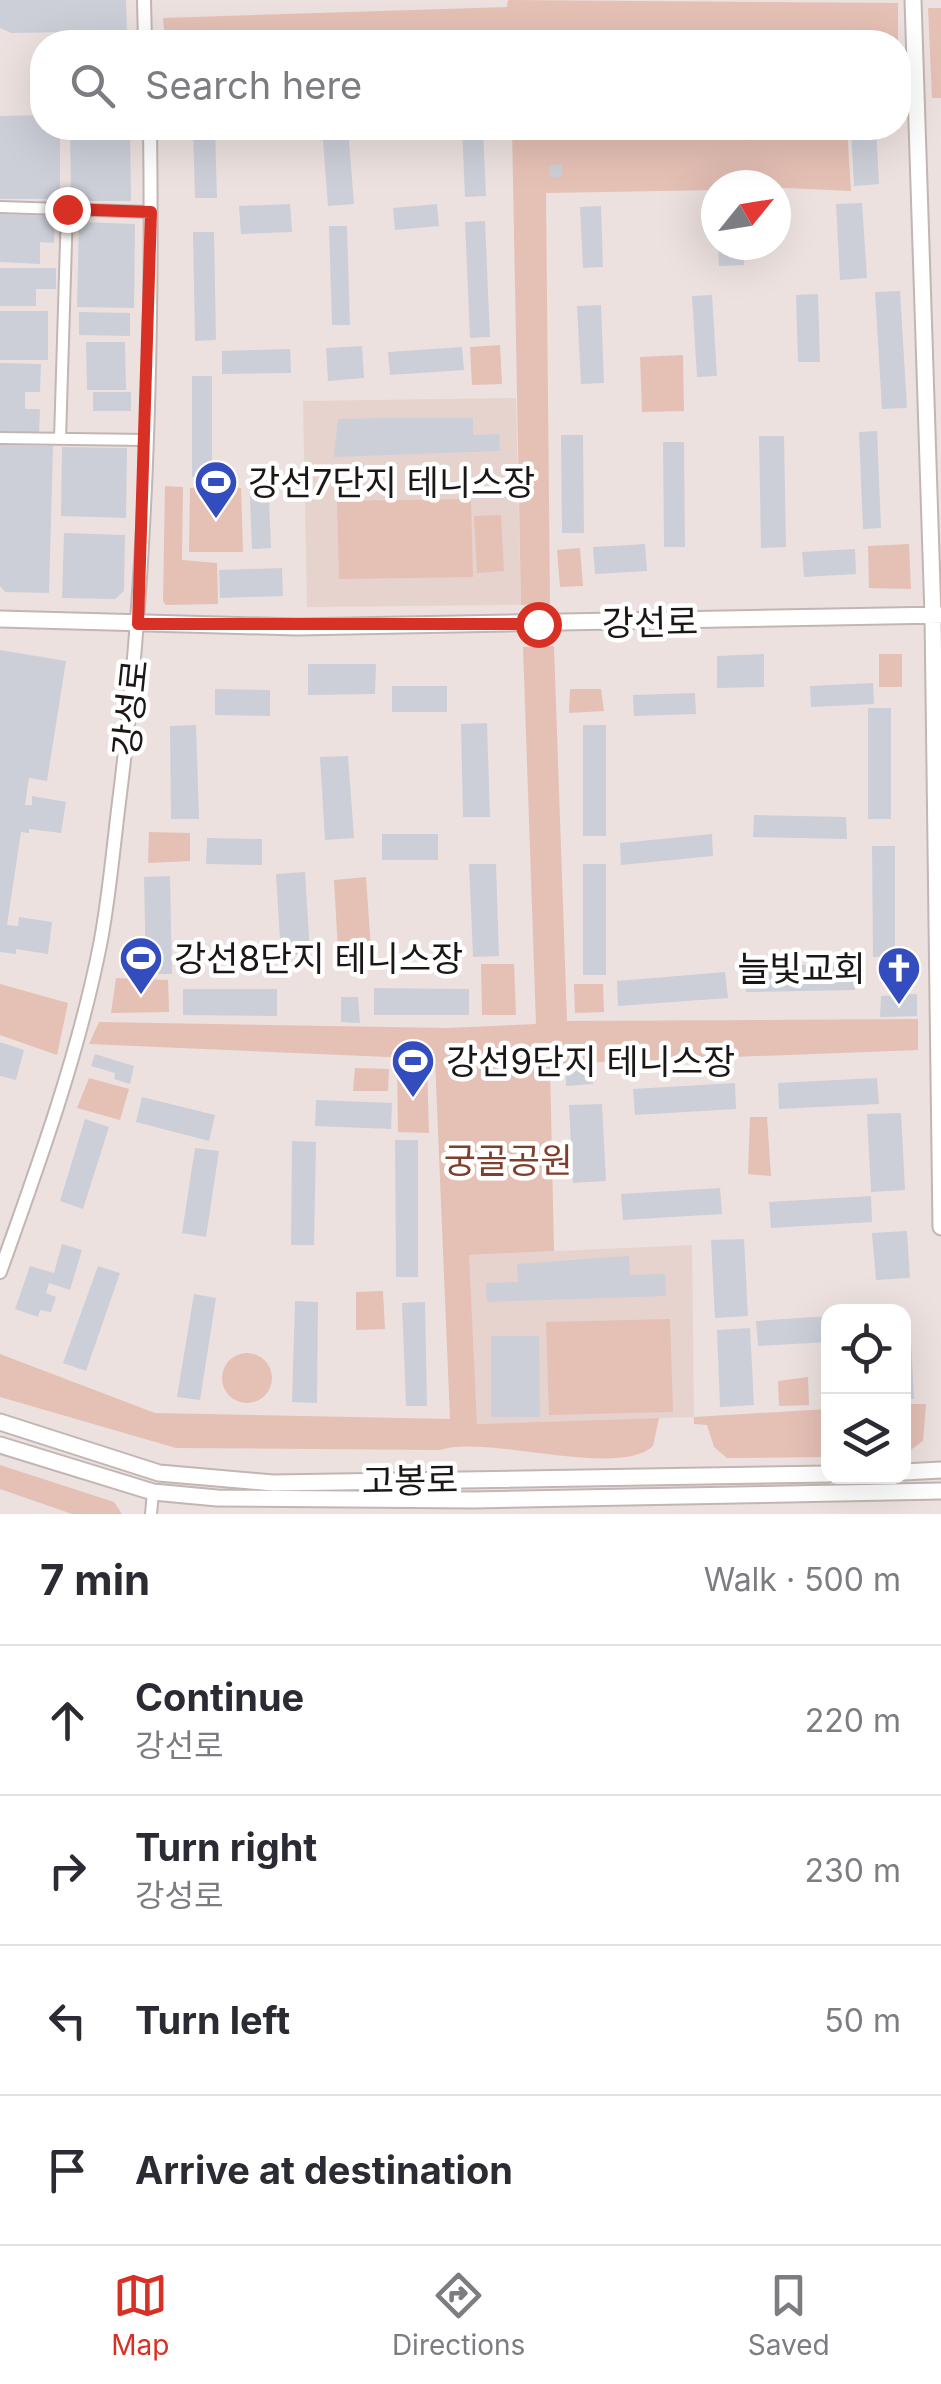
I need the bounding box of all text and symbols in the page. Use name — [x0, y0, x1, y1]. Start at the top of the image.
search box — [30, 30, 911, 140]
icon: search — [65, 58, 120, 113]
text: Search here — [145, 62, 362, 108]
north arrow — [701, 170, 791, 260]
route end — [45, 187, 91, 233]
sports icon: 강선7단지 테니스장 — [193, 459, 239, 520]
place label: 강선7단지 테니스장 — [248, 461, 535, 503]
street label: 강선로 — [601, 600, 699, 644]
route start — [516, 602, 562, 648]
street label: 강성로 — [104, 658, 156, 758]
sports icon: 강선8단지 테니스장 — [118, 935, 164, 996]
place label: 강선8단지 테니스장 — [174, 937, 463, 979]
church icon: 늘빛교회 — [876, 945, 922, 1006]
place label: 늘빛교회 — [737, 947, 866, 989]
sports icon: 강선9단지 테니스장 — [390, 1038, 436, 1099]
place label: 강선9단지 테니스장 — [446, 1040, 735, 1082]
park label: 궁골공원 — [444, 1139, 572, 1181]
map controls — [821, 1304, 911, 1484]
button: locate — [821, 1304, 911, 1394]
button: layers — [821, 1394, 911, 1484]
street label: 고봉로 — [361, 1458, 459, 1502]
text: 7 min — [40, 1554, 150, 1605]
text: Walk · 500 m — [704, 1560, 901, 1599]
text: Continue — [135, 1674, 304, 1720]
icon: ahead — [40, 1693, 95, 1748]
text: 220 m — [805, 1701, 901, 1740]
text: 강선로 — [135, 1726, 223, 1765]
text: Turn right — [135, 1824, 317, 1870]
icon: right — [40, 1843, 95, 1898]
text: 230 m — [805, 1851, 901, 1890]
text: 강성로 — [135, 1876, 223, 1915]
icon: left — [40, 1993, 95, 2048]
text: Turn left — [135, 1997, 290, 2043]
text: 50 m — [824, 2001, 901, 2040]
icon: arrive — [40, 2143, 95, 2198]
text: Arrive at destination — [135, 2147, 513, 2193]
tab: Map — [111, 2268, 169, 2362]
tab: Directions — [392, 2268, 525, 2362]
tab: Saved — [748, 2268, 830, 2362]

